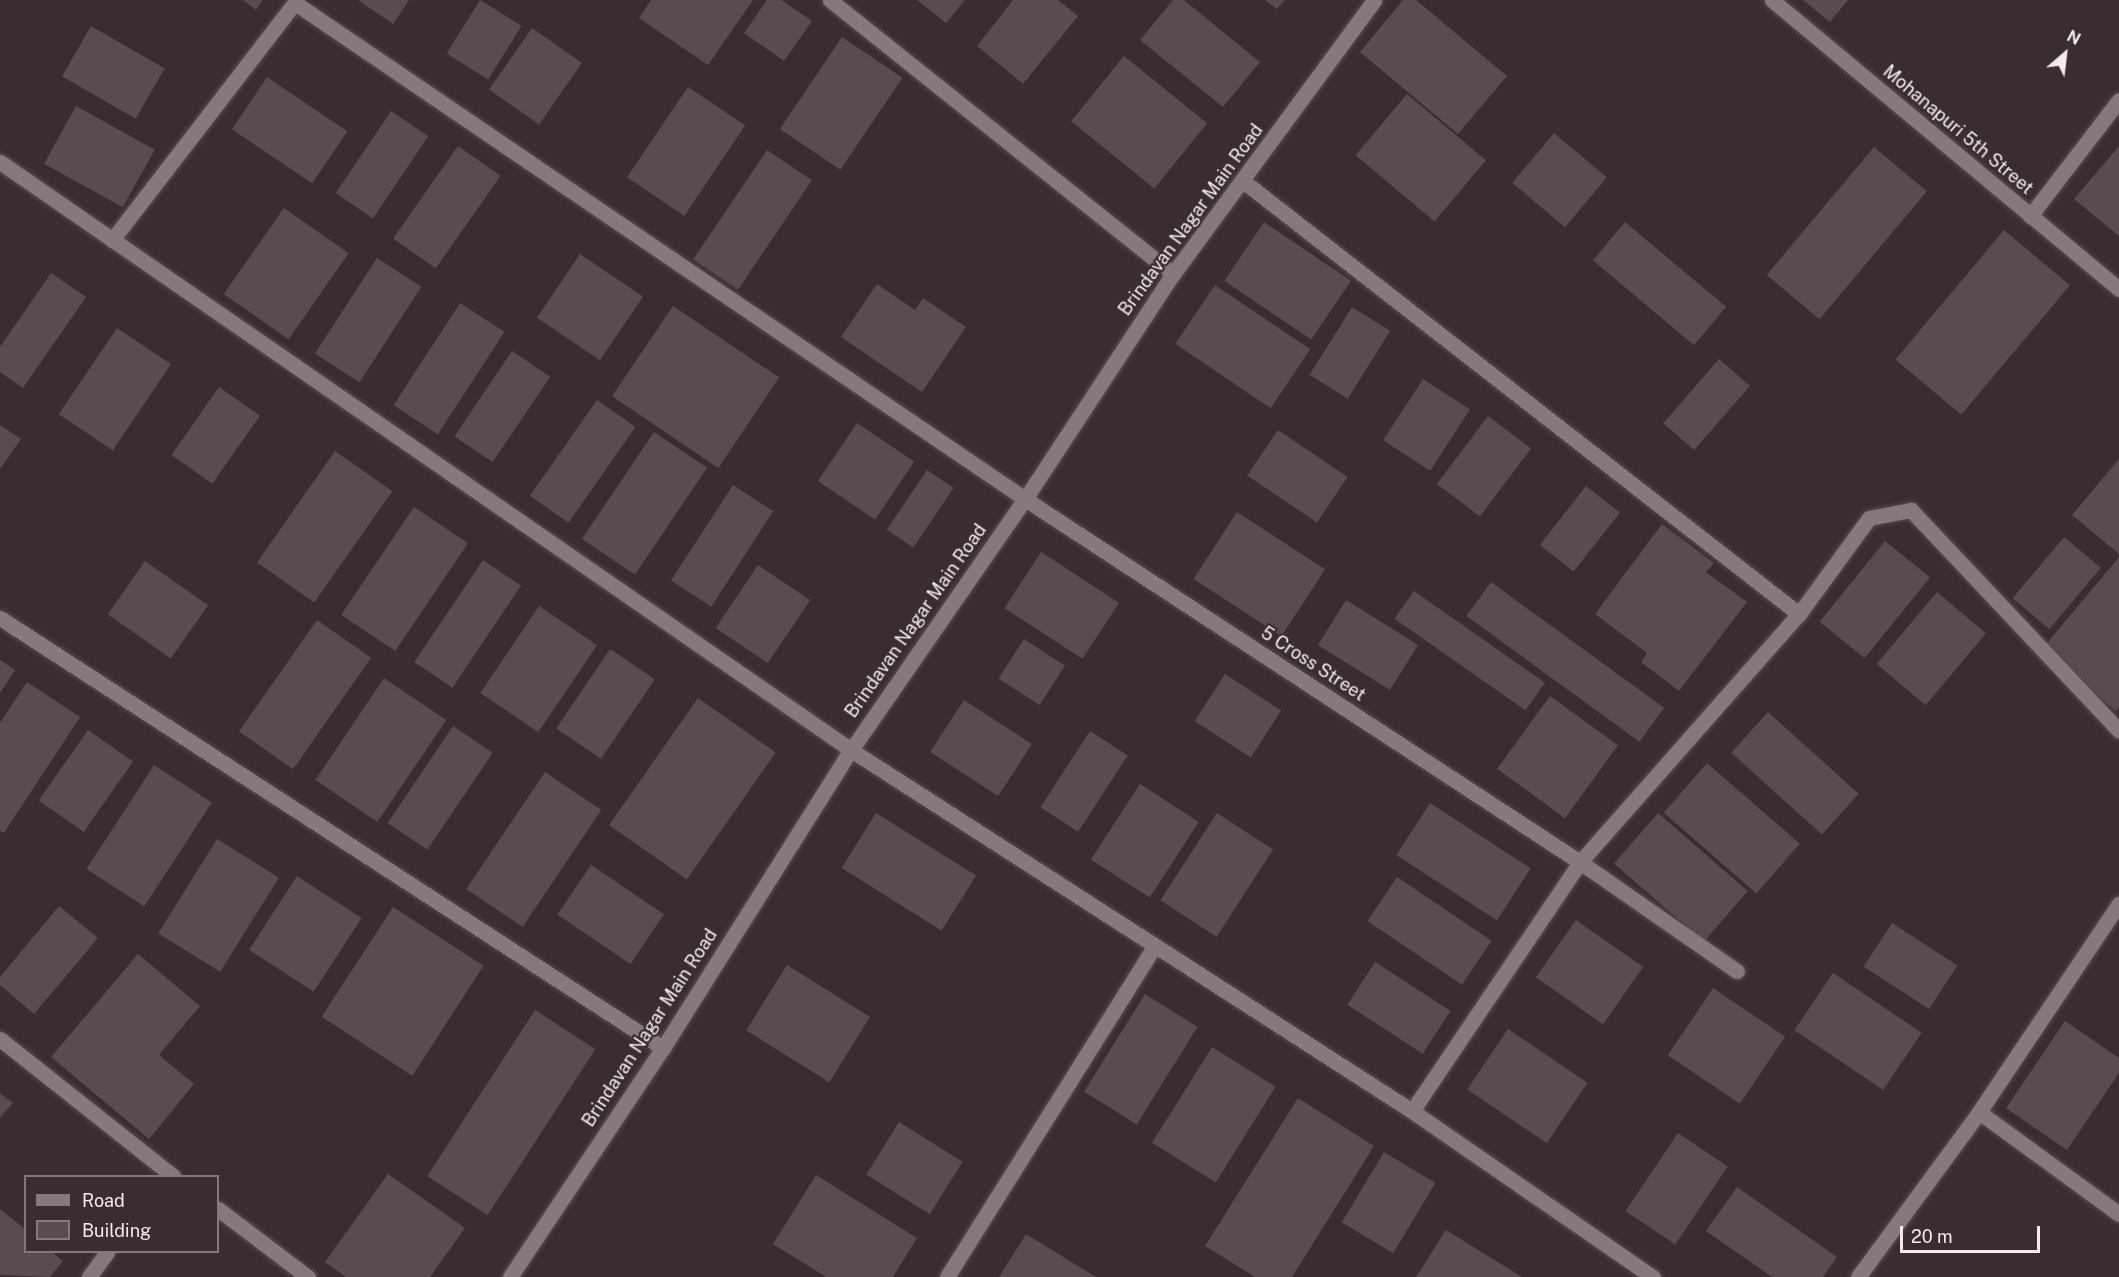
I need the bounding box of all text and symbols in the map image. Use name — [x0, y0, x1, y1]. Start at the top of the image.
north arrow — [2035, 24, 2095, 84]
text: N — [2064, 26, 2084, 49]
street label: Mohanapuri 5th Street — [1878, 61, 2038, 199]
street label: Brindavan Nagar Main Road — [1114, 120, 1268, 320]
street label: Brindavan Nagar Main Road — [841, 520, 991, 722]
street label: 5 Cross Street — [1257, 622, 1369, 706]
street label: Brindavan Nagar Main Road — [578, 925, 722, 1131]
legend — [24, 1175, 219, 1253]
text: Road — [82, 1190, 125, 1211]
scale bar — [1903, 1214, 2042, 1252]
text: Building — [82, 1220, 151, 1241]
text: 20 m — [1911, 1226, 1953, 1247]

